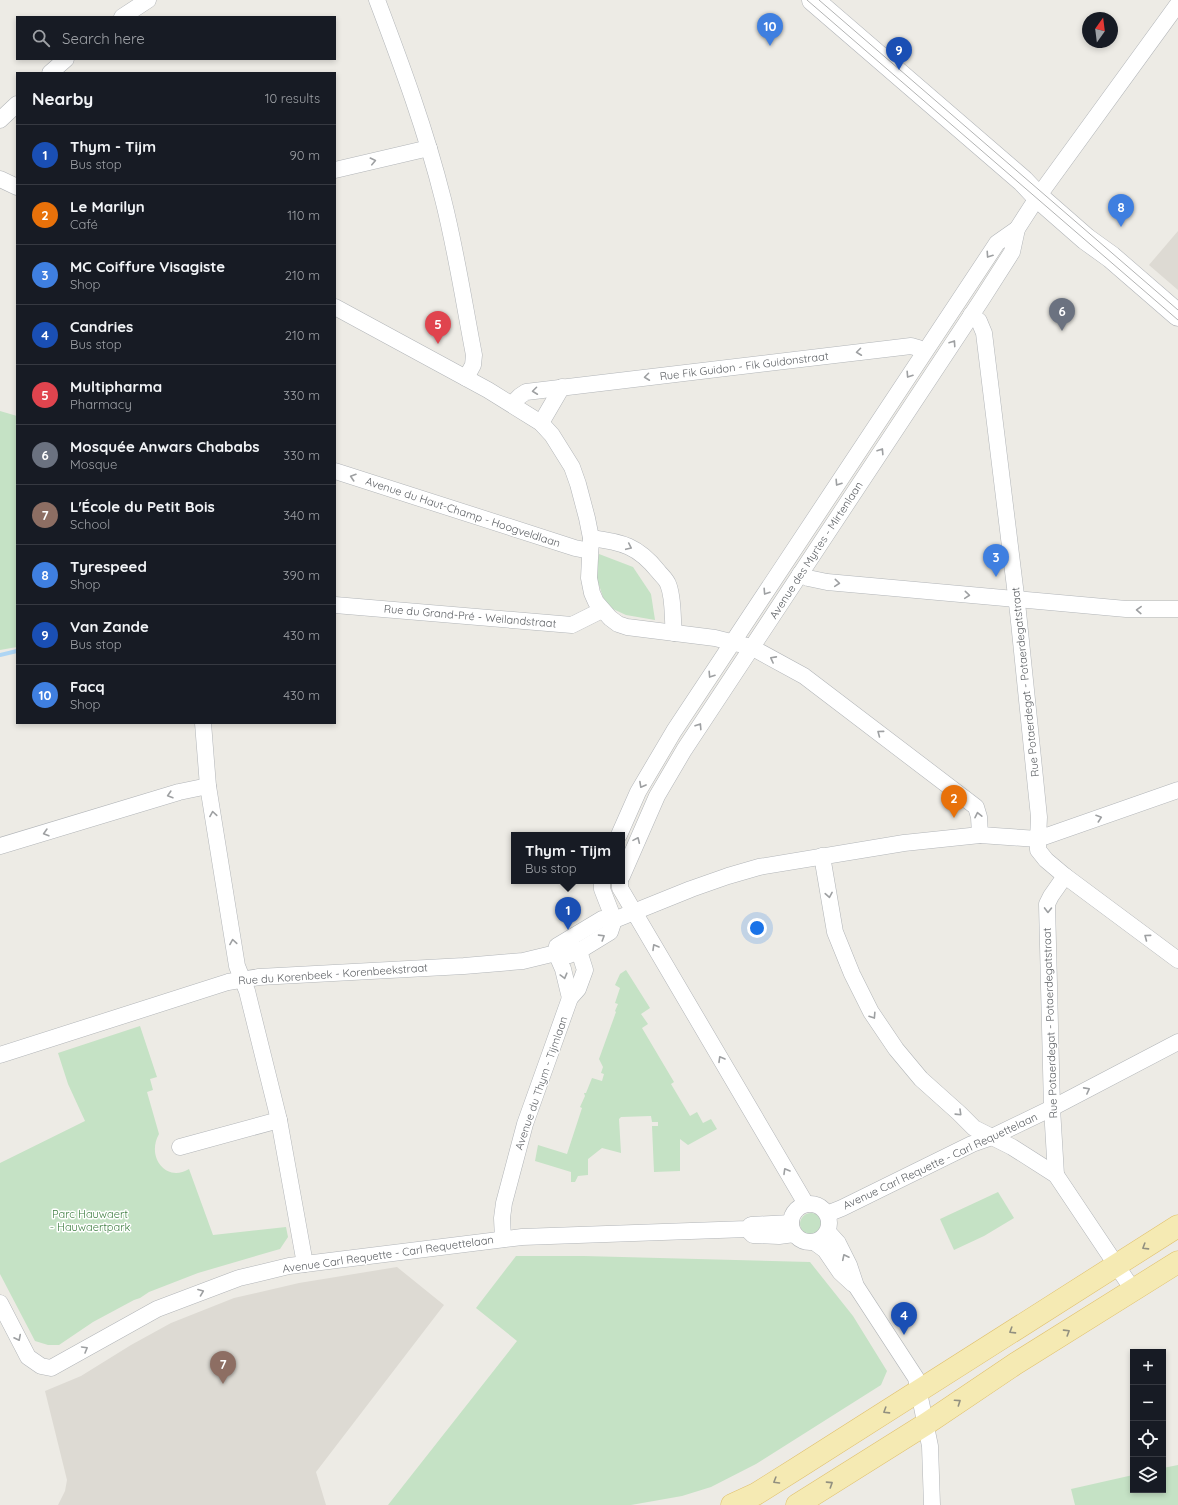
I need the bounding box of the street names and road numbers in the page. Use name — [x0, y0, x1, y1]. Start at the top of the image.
street label: Rue Fik Guidon - Fik Guidonstraat — [659, 349, 829, 383]
street label: Avenue du Haut-Champ - Hoogveldlaan — [364, 474, 562, 550]
street label: Avenue des Myrtes - Mirtenlaan — [766, 479, 866, 621]
street label: Rue Potaerdegat - Potaerdegatstraat — [1008, 586, 1042, 778]
street label: Rue du Grand-Pré - Weilandstraat — [383, 601, 557, 631]
street label: Rue Potaerdegat - Potaerdegatstraat — [1040, 927, 1060, 1119]
street label: Rue du Korenbeek - Korenbeekstraat — [238, 960, 429, 988]
street label: Avenue du Thym - Tijmlaan — [512, 1014, 570, 1152]
street label: Avenue Carl Requette - Carl Requettelaan — [840, 1110, 1040, 1212]
street label: Avenue Carl Requette - Carl Requettelaan — [282, 1232, 494, 1276]

